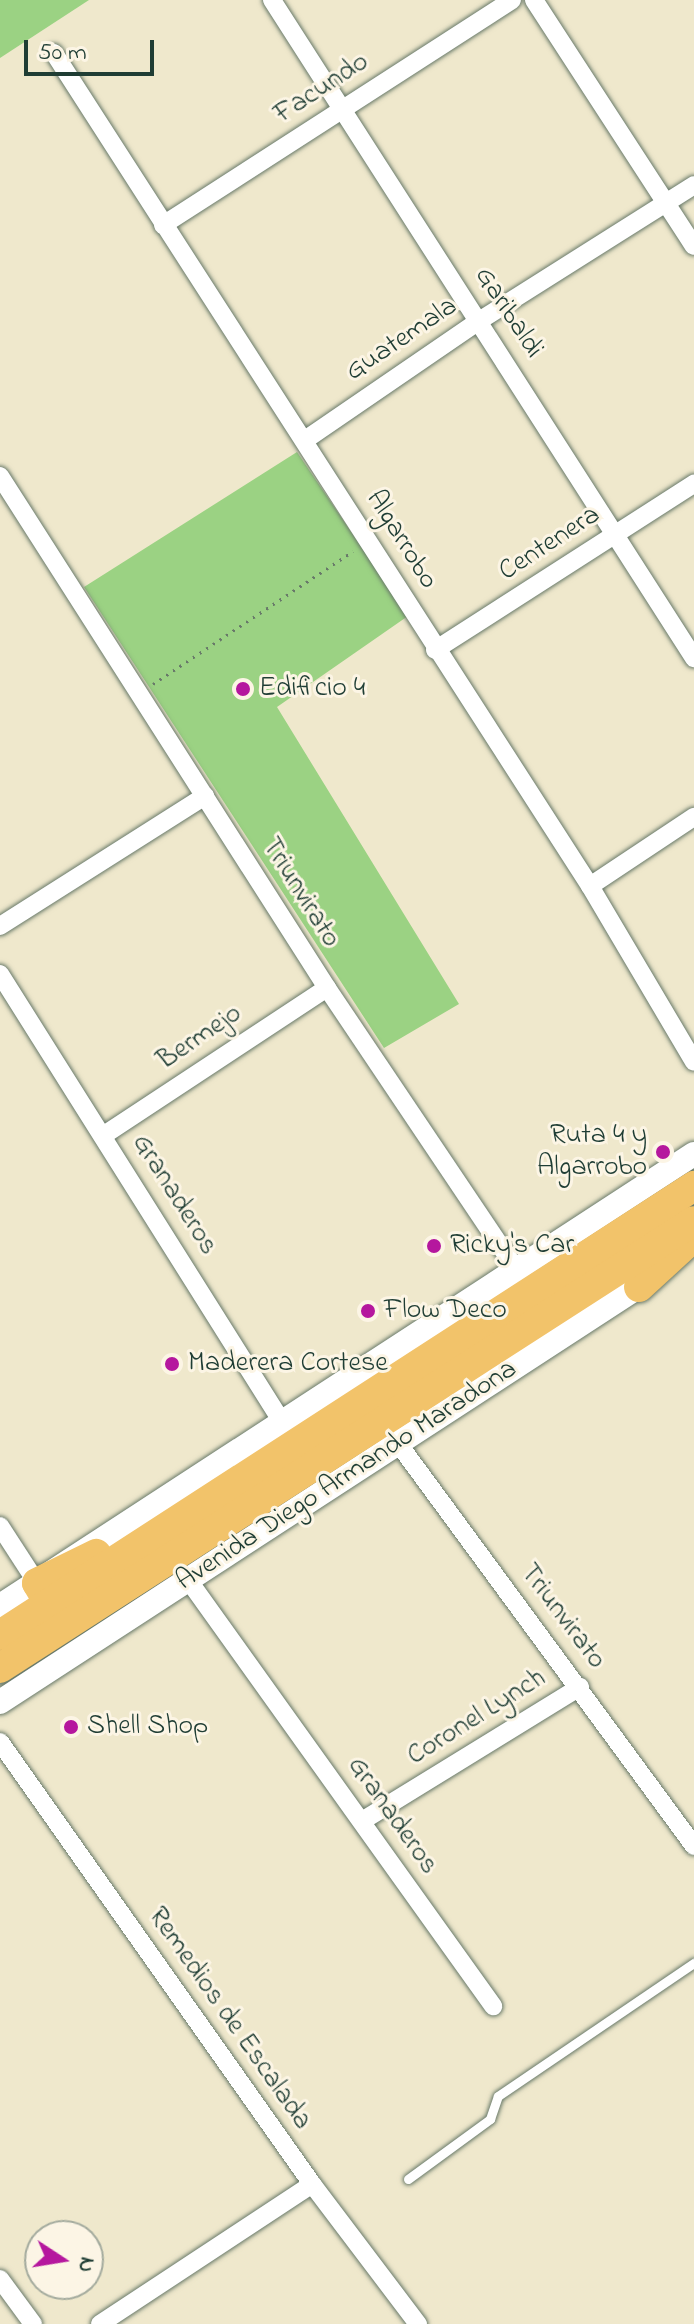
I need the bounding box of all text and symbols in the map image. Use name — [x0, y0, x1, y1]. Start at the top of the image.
scale bar — [28, 24, 158, 74]
text: 50 m — [38, 36, 87, 71]
street label: Facundo — [269, 46, 375, 132]
street label: Garibaldi — [466, 261, 550, 365]
street label: Guatemala — [340, 290, 464, 390]
street label: Algarrobo — [358, 484, 444, 596]
street label: Centenera — [493, 499, 607, 589]
place label: Edificio 4 — [259, 672, 365, 706]
marker: Edificio 4 — [234, 680, 252, 698]
street label: Triunvirato — [253, 832, 347, 954]
street label: Bermejo — [151, 998, 249, 1078]
place label: Ruta 4 y Algarrobo — [537, 1119, 647, 1185]
street label: Granaderos — [124, 1128, 224, 1262]
marker: Ruta 4 y Algarrobo — [654, 1143, 672, 1161]
place label: Ricky's Car — [450, 1229, 574, 1263]
marker: Ricky's Car — [425, 1237, 443, 1255]
place label: Flow Deco — [384, 1294, 507, 1328]
marker: Flow Deco — [359, 1302, 377, 1320]
place label: Maderera Cortese — [188, 1347, 388, 1381]
street label: Avenida Diego Armando Maradona — [170, 1353, 524, 1599]
marker: Maderera Cortese — [163, 1355, 181, 1373]
street label: Triunvirato — [512, 1558, 612, 1676]
street label: Coronel Lynch — [402, 1662, 552, 1774]
place label: Shell Shop — [87, 1710, 208, 1744]
marker: Shell Shop — [62, 1718, 80, 1736]
street label: Granaderos — [339, 1751, 445, 1881]
street label: Remedios de Escalada — [140, 1901, 318, 2137]
north arrow — [24, 2220, 104, 2300]
text: N — [68, 2254, 103, 2275]

